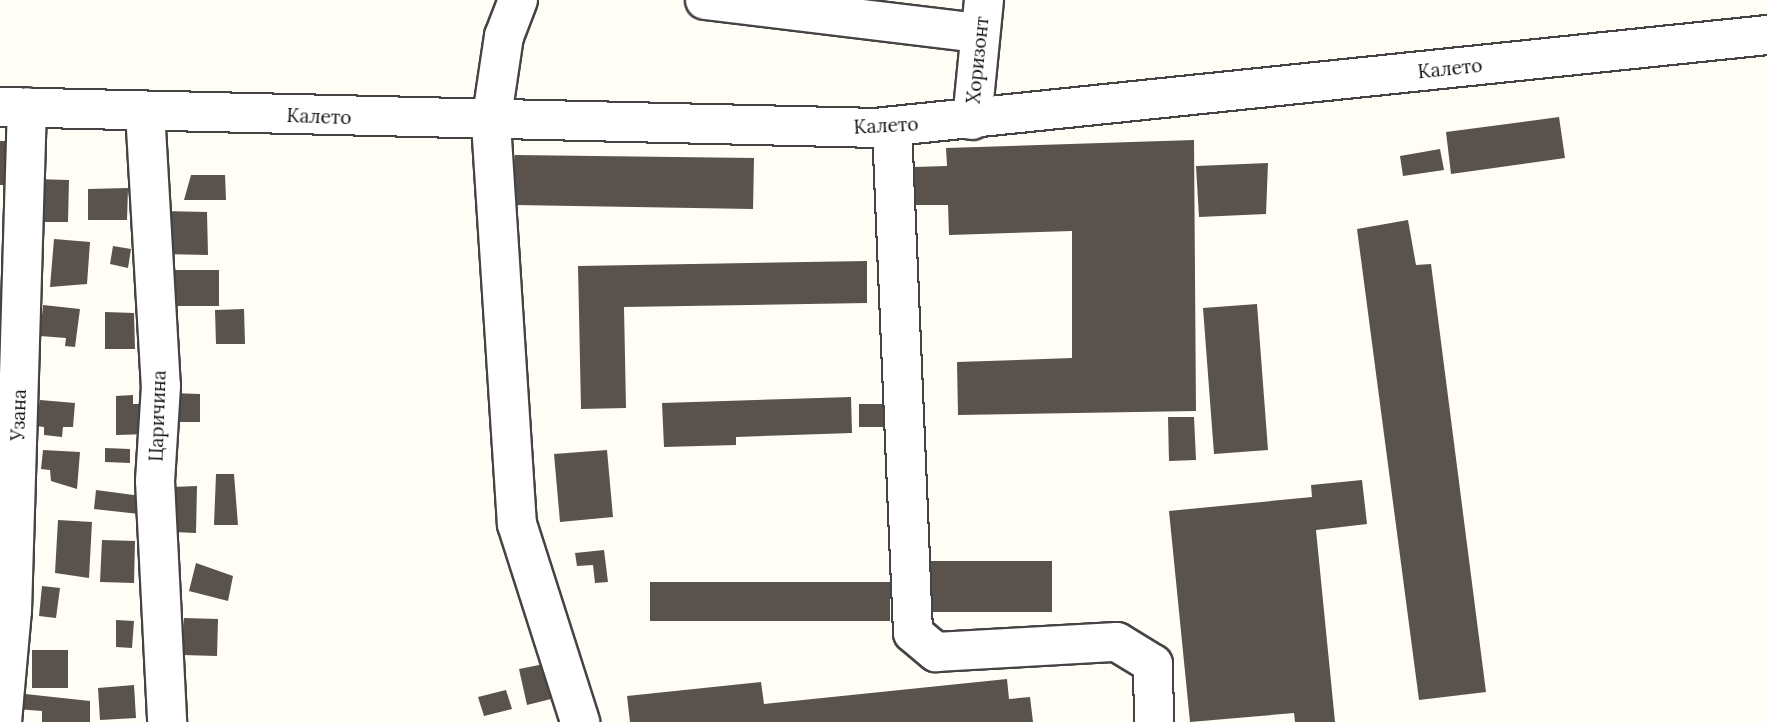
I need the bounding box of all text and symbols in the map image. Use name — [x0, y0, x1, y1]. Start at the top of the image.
street label: Хоризонт — [962, 15, 994, 105]
street label: Калето — [1417, 54, 1483, 84]
street label: Калето — [286, 104, 352, 130]
street label: Калето — [853, 113, 919, 139]
street label: Царичина — [145, 370, 171, 462]
street label: Узана — [7, 389, 31, 441]

